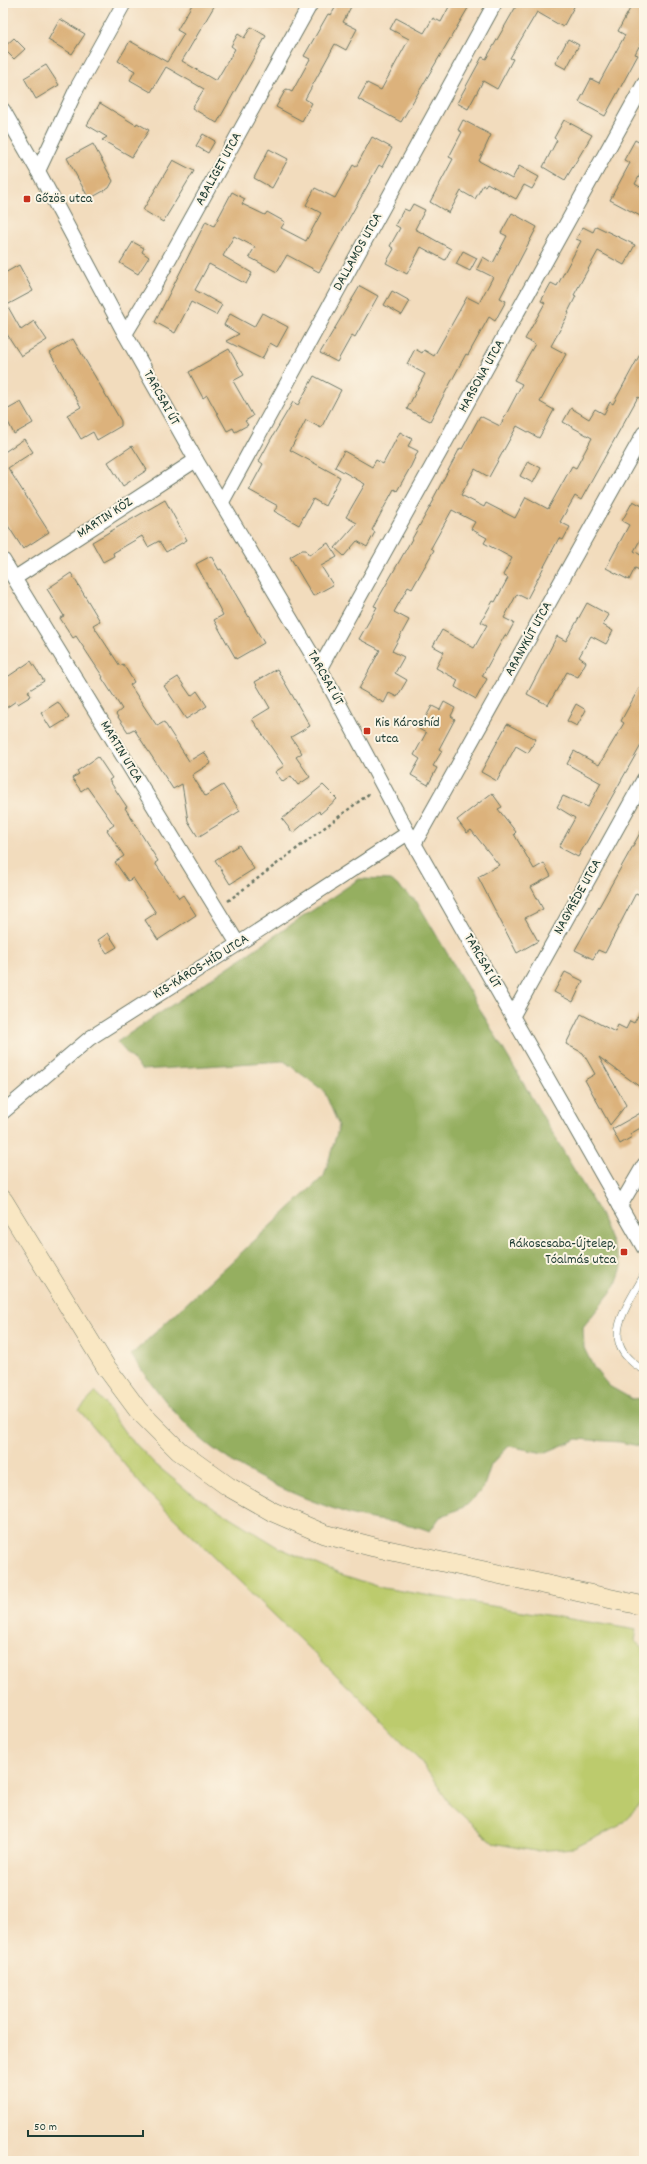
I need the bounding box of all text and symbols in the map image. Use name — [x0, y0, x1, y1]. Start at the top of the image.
street label: ABALIGET UTCA — [191, 128, 248, 209]
place label: Gőzös utca — [35, 189, 93, 209]
marker: Gőzös utca — [22, 194, 32, 204]
street label: DALLAMOS UTCA — [328, 209, 388, 295]
street label: HARSONA UTCA — [454, 336, 510, 416]
street label: TARCSAI ÚT — [138, 367, 185, 430]
street label: MARTIN KÖZ — [73, 492, 138, 544]
street label: ARANYKÚT UTCA — [500, 598, 558, 680]
street label: TARCSAI ÚT — [302, 647, 349, 710]
place label: Kis Károshíd utca — [375, 713, 439, 749]
street label: MARTIN UTCA — [94, 717, 148, 787]
marker: Kis Károshíd utca — [362, 726, 372, 736]
street label: NAGYRÉDE UTCA — [549, 855, 607, 938]
street label: KIS-KÁROS-HÍD UTCA — [149, 929, 253, 1005]
street label: TARCSAI ÚT — [458, 930, 506, 992]
place label: Rákoscsaba-Újtelep, Tóalmás utca — [509, 1234, 616, 1270]
marker: Rákoscsaba-Újtelep, Tóalmás utca — [619, 1247, 629, 1257]
scale bar — [28, 2112, 143, 2138]
text: 50 m — [34, 2119, 57, 2136]

